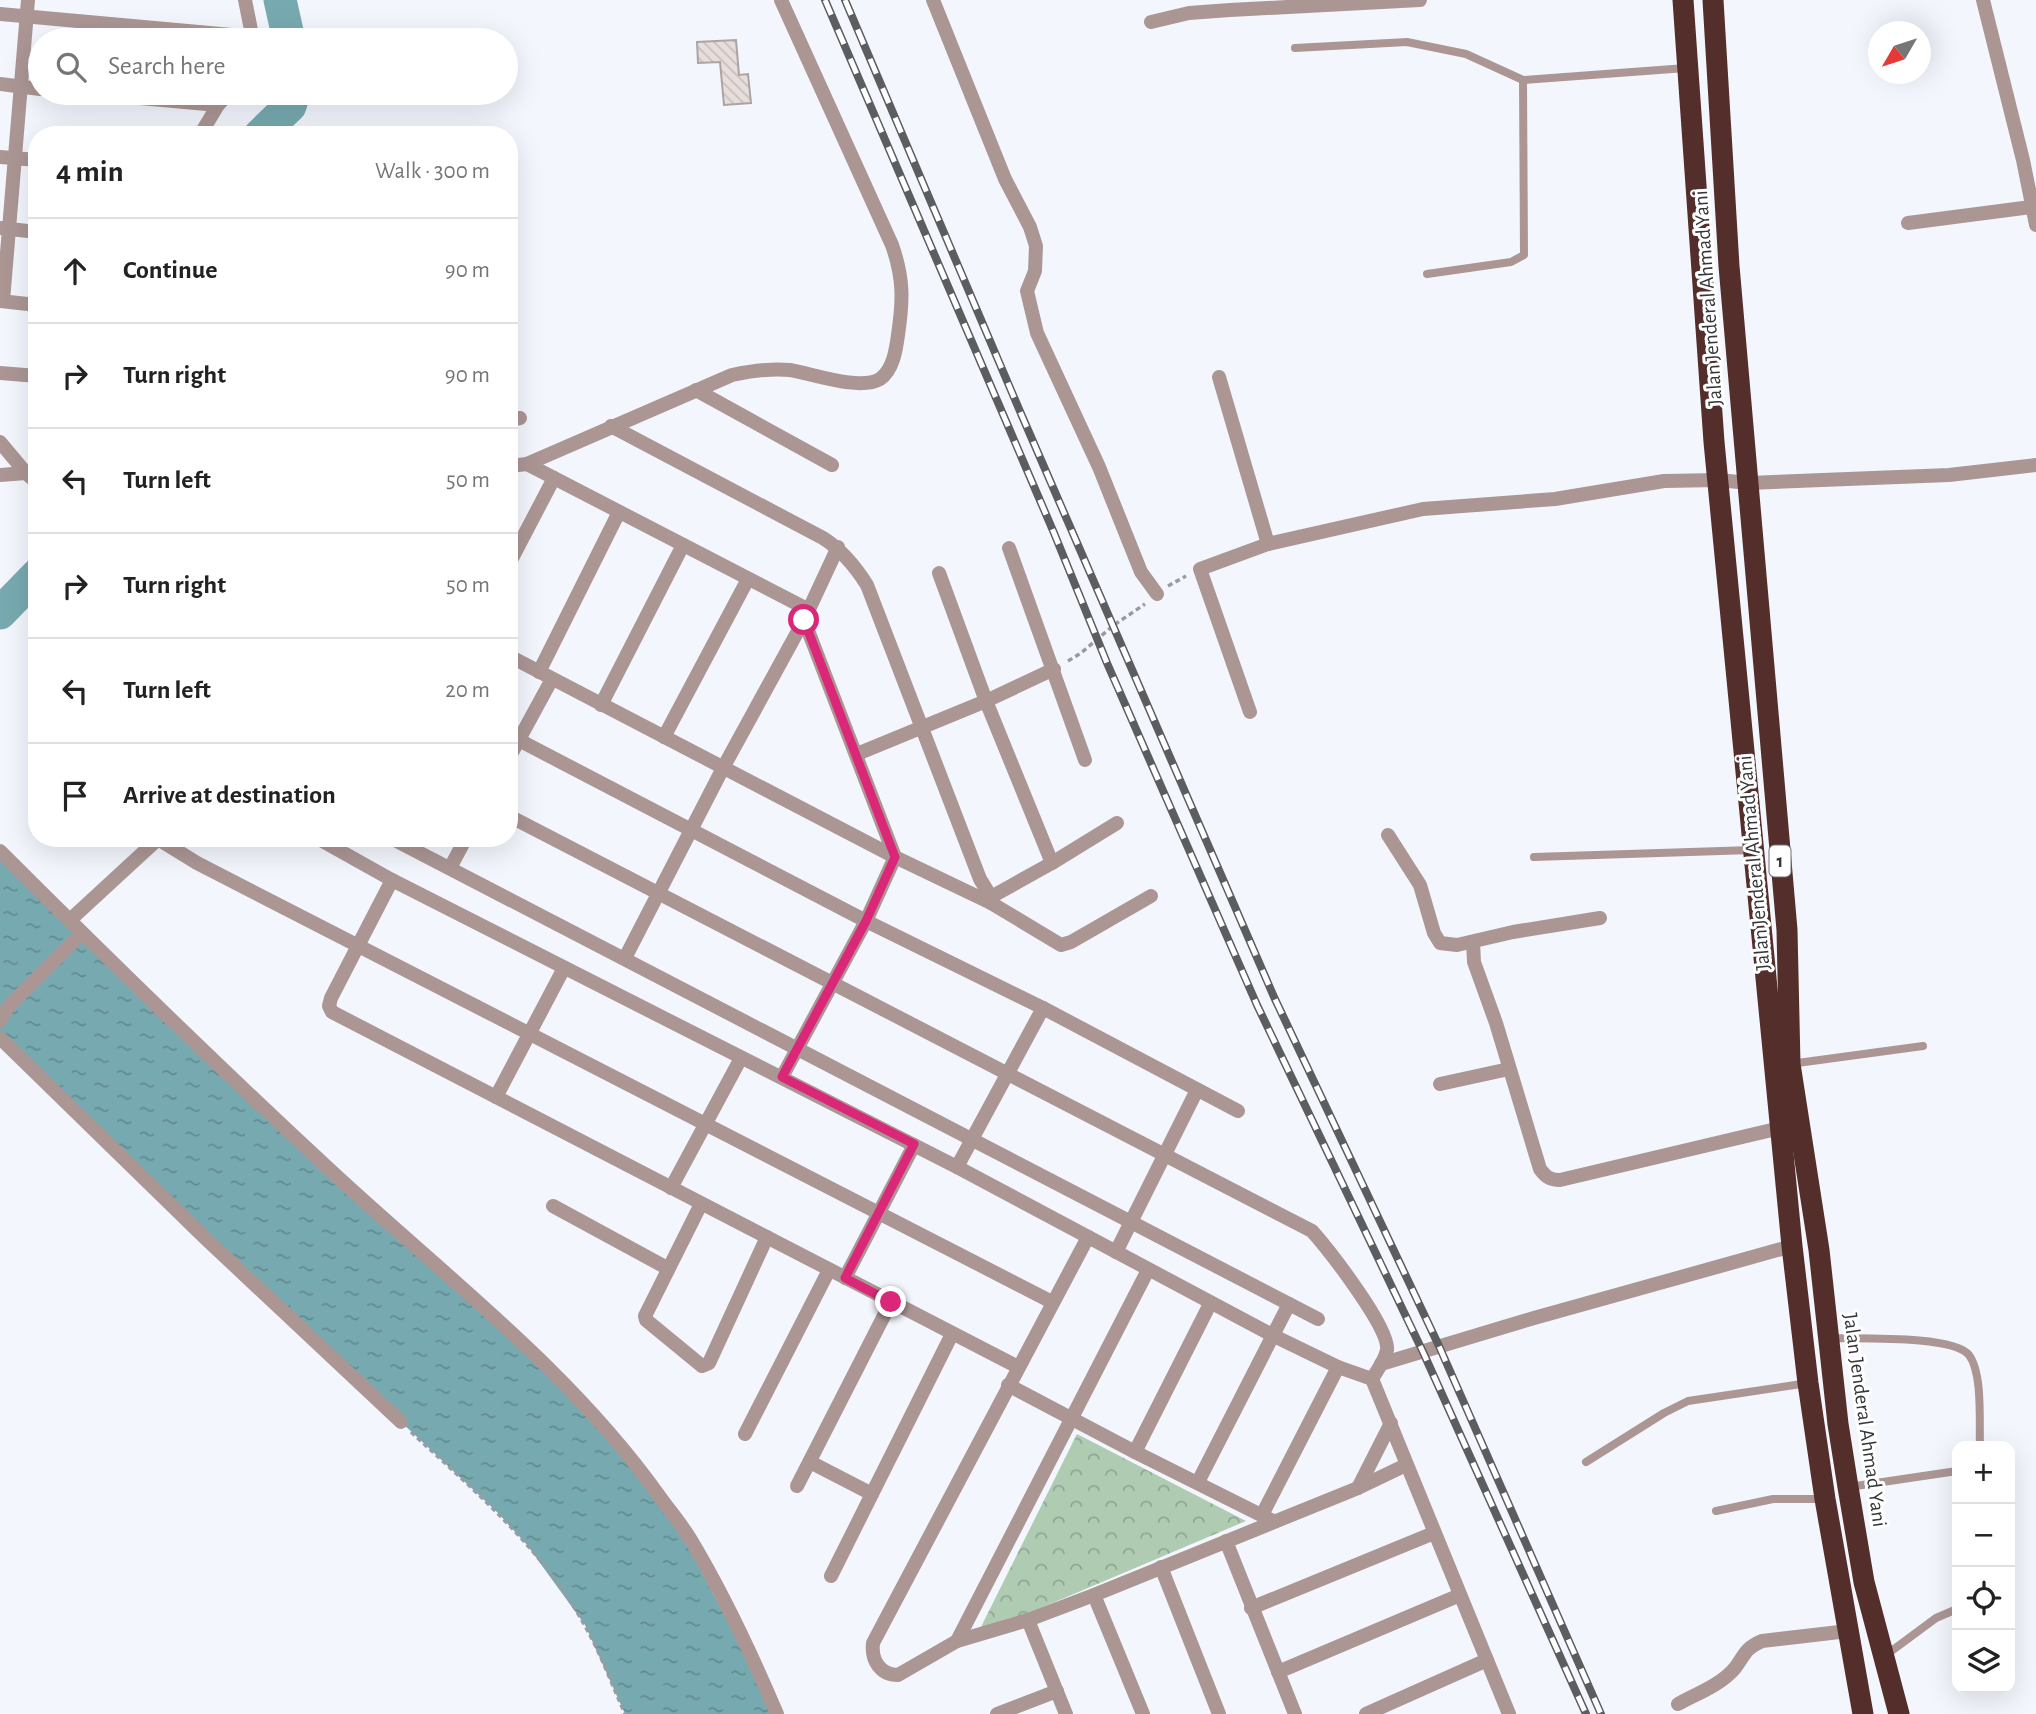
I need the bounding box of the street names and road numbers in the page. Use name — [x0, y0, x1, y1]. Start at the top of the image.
street label: Jalan Jenderal Ahmad Yani — [1690, 190, 1726, 406]
street label: Jalan Jenderal Ahmad Yani — [1734, 755, 1774, 971]
road number: 1 — [1770, 846, 1790, 876]
street label: Jalan Jenderal Ahmad Yani — [1840, 1312, 1890, 1528]

